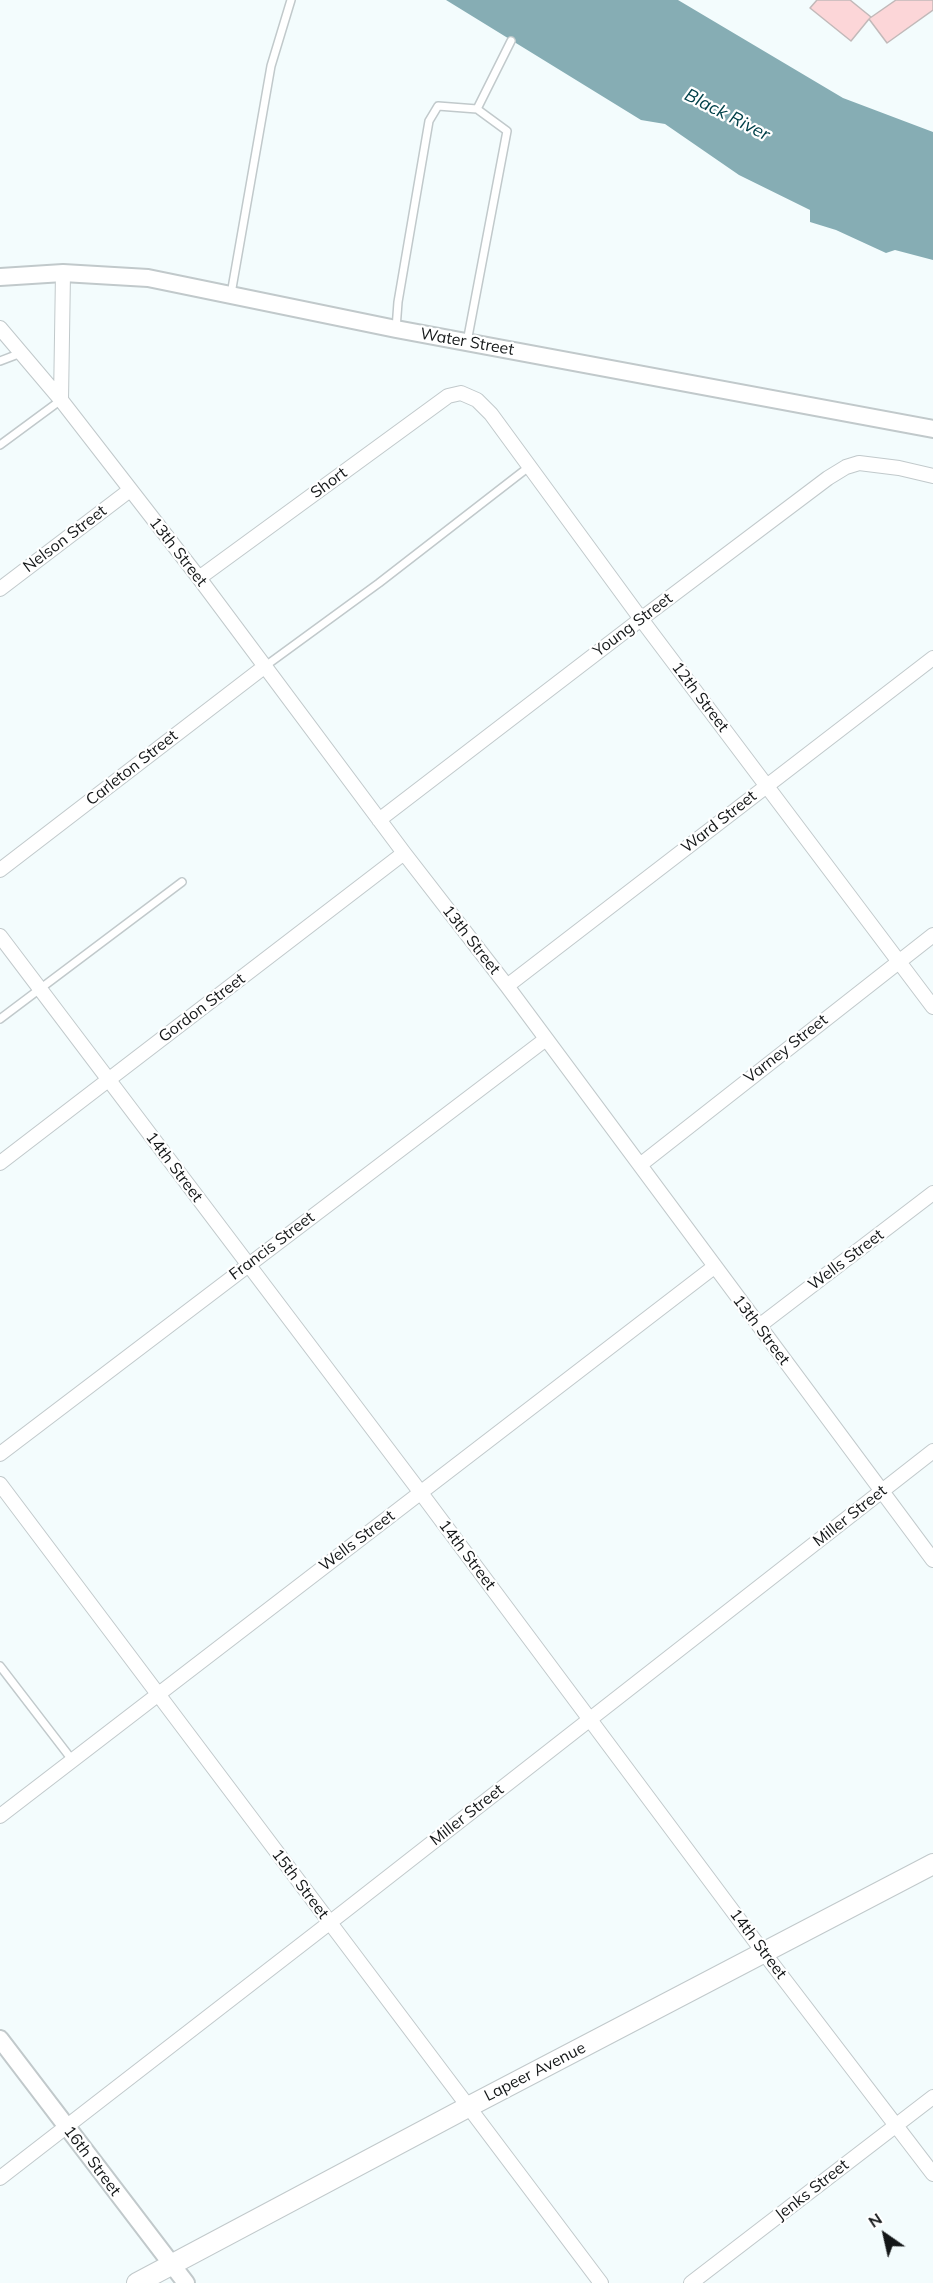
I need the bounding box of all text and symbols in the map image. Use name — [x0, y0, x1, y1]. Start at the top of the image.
water label: Black River — [681, 84, 773, 146]
street label: Water Street — [419, 324, 515, 360]
street label: Short — [307, 463, 351, 503]
street label: Nelson Street — [20, 501, 110, 577]
street label: 13th Street — [145, 514, 211, 590]
street label: Young Street — [590, 589, 676, 661]
street label: 12th Street — [667, 658, 733, 736]
street label: Carleton Street — [82, 726, 182, 810]
street label: Ward Street — [678, 787, 760, 857]
street label: 13th Street — [438, 902, 504, 978]
street label: Gordon Street — [155, 969, 249, 1047]
street label: Varney Street — [740, 1010, 832, 1088]
street label: 14th Street — [141, 1128, 207, 1206]
street label: Francis Street — [226, 1208, 318, 1284]
street label: Wells Street — [804, 1225, 888, 1295]
street label: 13th Street — [728, 1291, 794, 1369]
street label: Miller Street — [809, 1481, 891, 1551]
street label: Wells Street — [315, 1506, 399, 1576]
street label: 14th Street — [434, 1516, 500, 1594]
street label: Miller Street — [426, 1780, 508, 1850]
street label: 15th Street — [267, 1845, 333, 1923]
street label: 14th Street — [725, 1905, 791, 1983]
street label: Lapeer Avenue — [481, 2038, 589, 2106]
street label: 16th Street — [59, 2122, 125, 2200]
street label: Jenks Street — [771, 2155, 853, 2225]
north arrow — [855, 2205, 915, 2265]
text: N — [864, 2208, 886, 2232]

